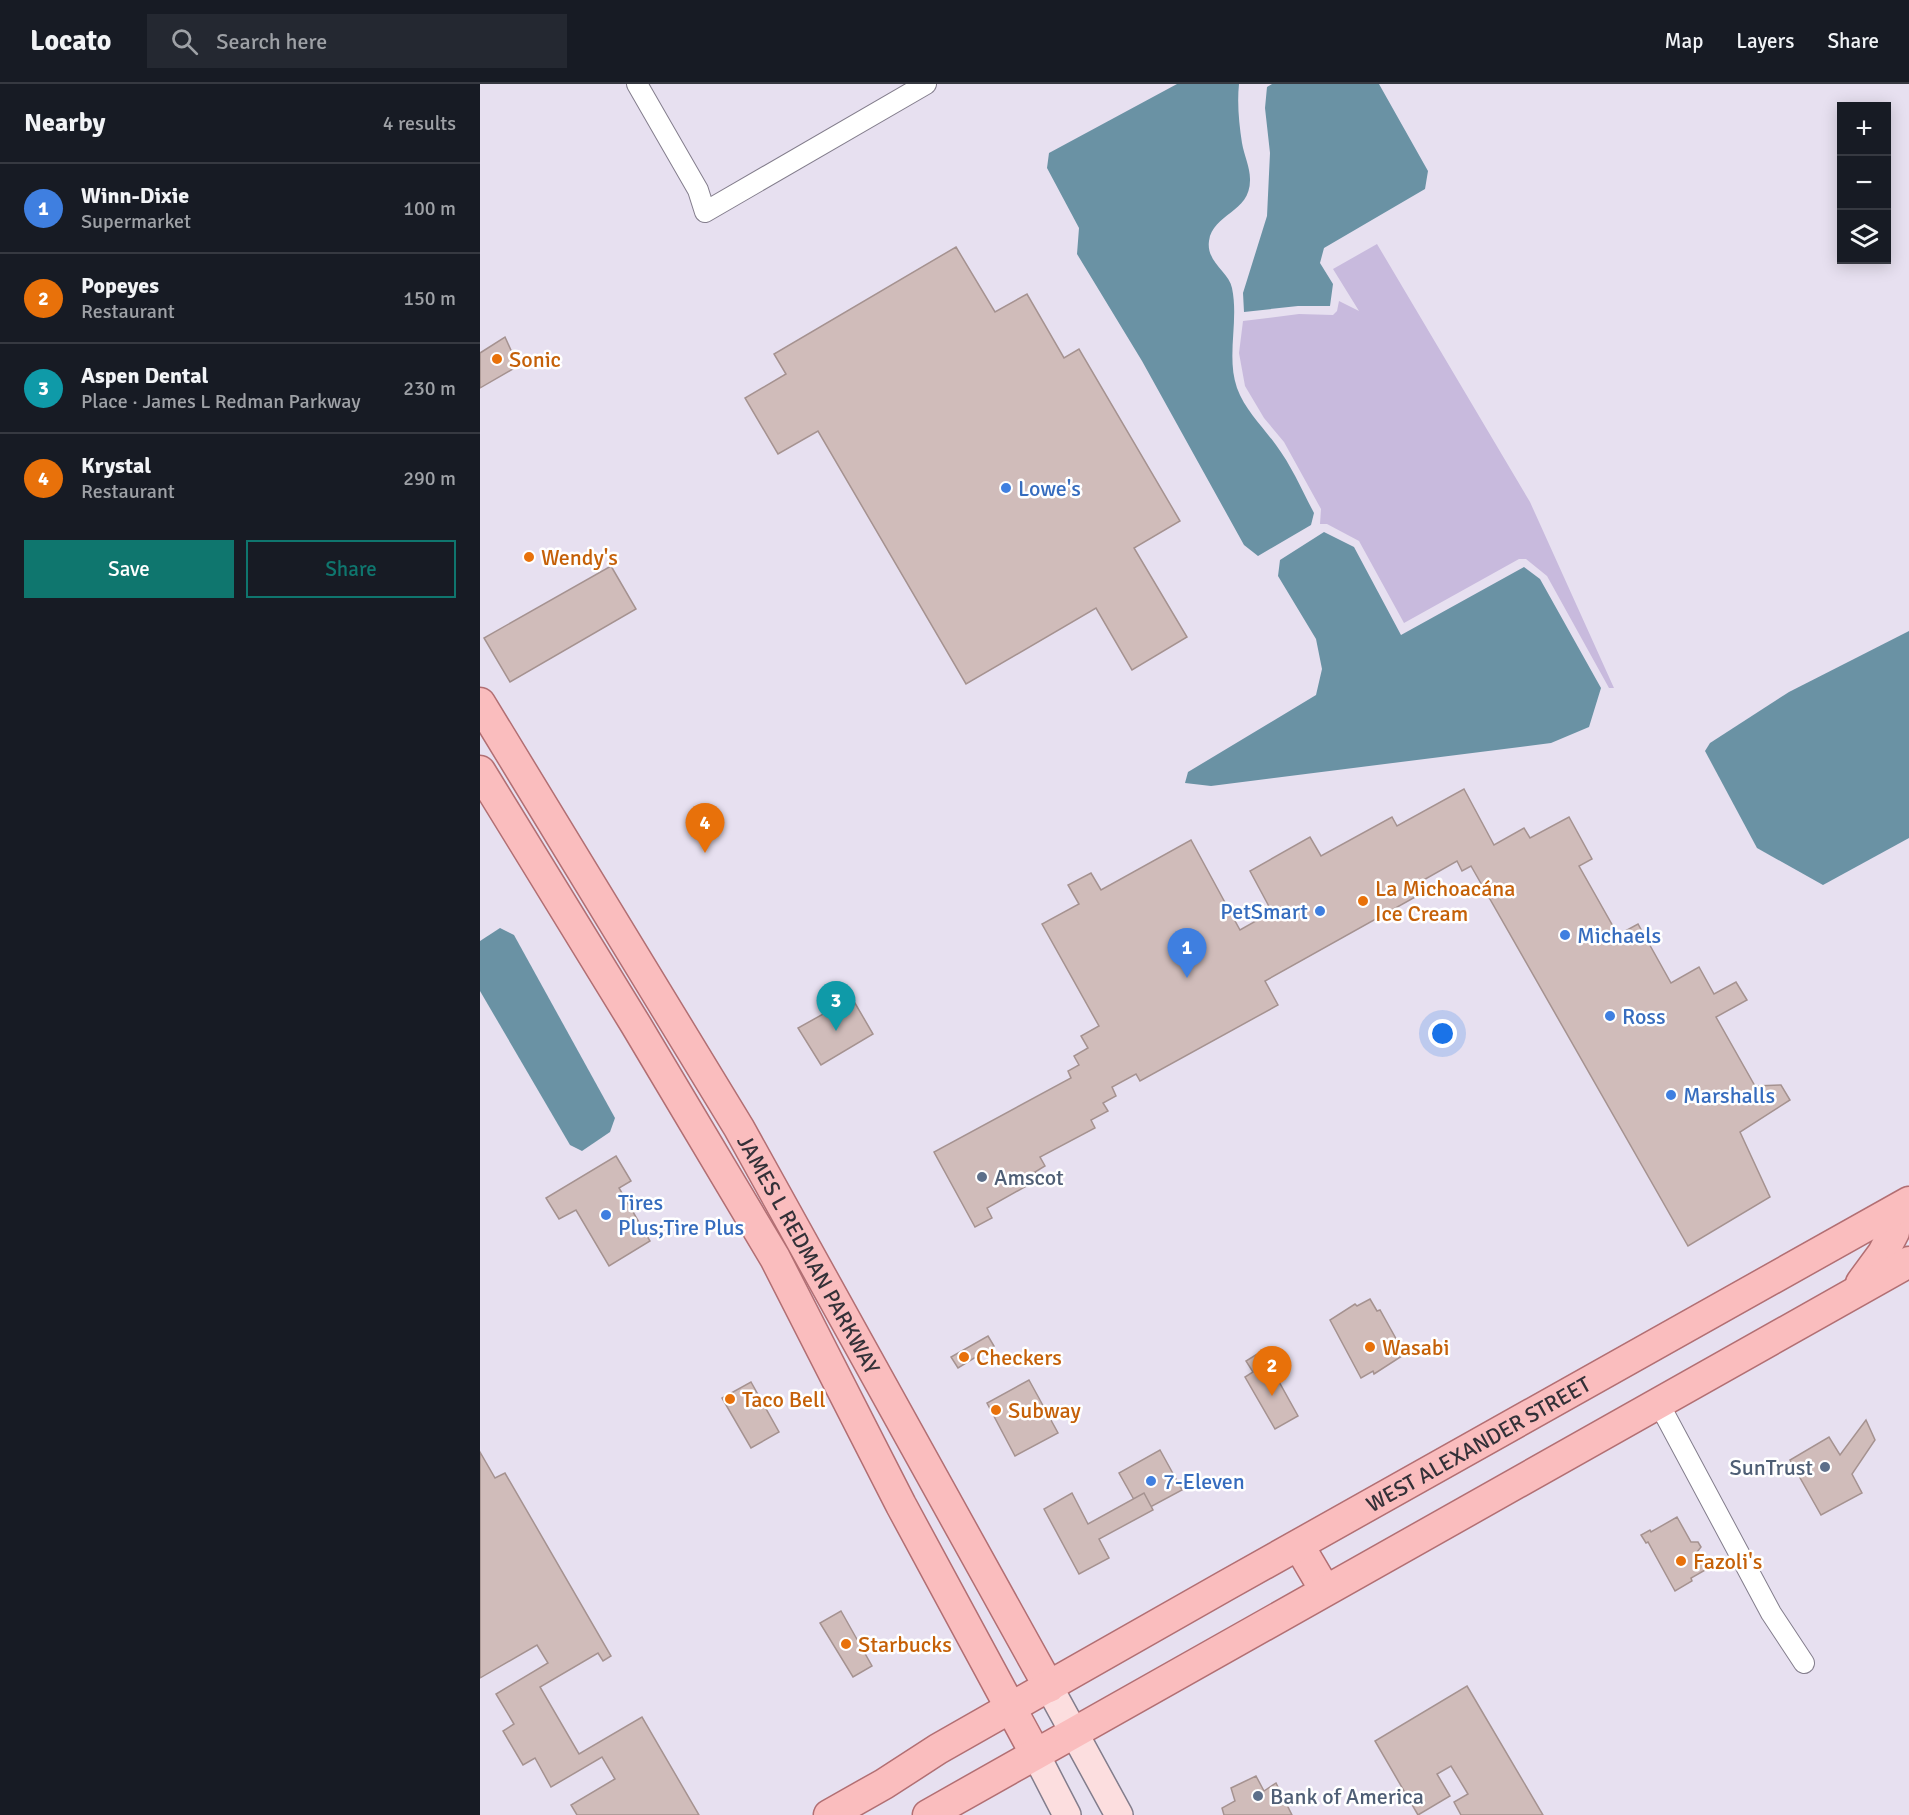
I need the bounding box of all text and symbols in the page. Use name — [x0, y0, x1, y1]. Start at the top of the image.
search box — [147, 14, 567, 68]
text: Locato — [30, 24, 111, 58]
icon: search — [168, 25, 201, 58]
text: Search here — [216, 28, 327, 55]
text: Map — [1665, 28, 1703, 54]
text: Layers — [1736, 28, 1794, 54]
text: Share — [1827, 28, 1879, 54]
map controls — [1837, 102, 1891, 264]
button: + — [1837, 102, 1891, 156]
text: Nearby — [24, 107, 105, 139]
text: 4 results — [383, 111, 456, 136]
button: − — [1837, 156, 1891, 210]
text: Winn-Dixie — [81, 182, 189, 209]
text: 1 — [38, 196, 49, 221]
text: 100 m — [403, 196, 456, 221]
text: Supermarket — [81, 209, 191, 234]
button: layers — [1837, 210, 1891, 264]
text: Popeyes — [81, 272, 159, 299]
text: 2 — [38, 286, 49, 311]
text: 150 m — [403, 286, 456, 311]
text: Restaurant — [81, 299, 175, 324]
place label: Sonic — [509, 346, 561, 373]
marker: Sonic — [490, 352, 504, 366]
text: Aspen Dental — [81, 362, 208, 389]
text: 3 — [38, 376, 49, 401]
text: 230 m — [403, 376, 456, 401]
text: Place · James L Redman Parkway — [81, 389, 361, 414]
text: Krystal — [81, 452, 151, 479]
text: 4 — [38, 466, 49, 491]
text: 290 m — [403, 466, 456, 491]
place label: Lowe's — [1018, 475, 1081, 502]
text: Restaurant — [81, 479, 175, 504]
marker: Lowe's — [999, 481, 1013, 495]
button: Save — [24, 540, 234, 598]
button: Share — [246, 540, 456, 598]
place label: Wendy's — [541, 544, 618, 571]
marker: Wendy's — [522, 550, 536, 564]
pin: 4 — [686, 804, 724, 853]
place label: La Michoacána Ice Cream — [1375, 875, 1516, 927]
marker: La Michoacána Ice Cream — [1356, 894, 1370, 908]
place label: PetSmart — [1220, 898, 1308, 925]
marker: PetSmart — [1313, 904, 1327, 918]
place label: Michaels — [1577, 922, 1661, 949]
pin: 1 — [1168, 928, 1206, 978]
marker: Michaels — [1558, 928, 1572, 942]
pin: 3 — [816, 982, 856, 1031]
place label: Ross — [1622, 1003, 1666, 1030]
marker: Ross — [1603, 1009, 1617, 1023]
your location — [1428, 1019, 1457, 1048]
place label: Marshalls — [1683, 1082, 1775, 1109]
marker: Marshalls — [1664, 1088, 1678, 1102]
street label: JAMES L REDMAN PARKWAY — [731, 1130, 886, 1379]
place label: Amscot — [994, 1164, 1064, 1191]
marker: Amscot — [975, 1170, 989, 1184]
place label: Tires Plus;Tire Plus — [618, 1189, 744, 1241]
marker: Tires Plus;Tire Plus — [599, 1208, 613, 1222]
place label: Wasabi — [1382, 1334, 1449, 1361]
marker: Wasabi — [1363, 1340, 1377, 1354]
place label: Checkers — [976, 1344, 1062, 1371]
pin: 2 — [1252, 1346, 1292, 1396]
marker: Checkers — [957, 1350, 971, 1364]
street label: WEST ALEXANDER STREET — [1362, 1370, 1596, 1518]
place label: Taco Bell — [742, 1386, 826, 1413]
marker: Taco Bell — [723, 1392, 737, 1406]
place label: Subway — [1008, 1397, 1081, 1424]
marker: Subway — [989, 1403, 1003, 1417]
place label: SunTrust — [1730, 1454, 1813, 1481]
marker: SunTrust — [1818, 1460, 1832, 1474]
place label: 7-Eleven — [1163, 1468, 1245, 1495]
marker: 7-Eleven — [1144, 1474, 1158, 1488]
place label: Fazoli's — [1693, 1548, 1762, 1575]
marker: Fazoli's — [1674, 1554, 1688, 1568]
place label: Starbucks — [858, 1631, 952, 1658]
marker: Starbucks — [839, 1637, 853, 1651]
place label: Bank of America — [1270, 1783, 1424, 1810]
marker: Bank of America — [1251, 1789, 1265, 1803]

